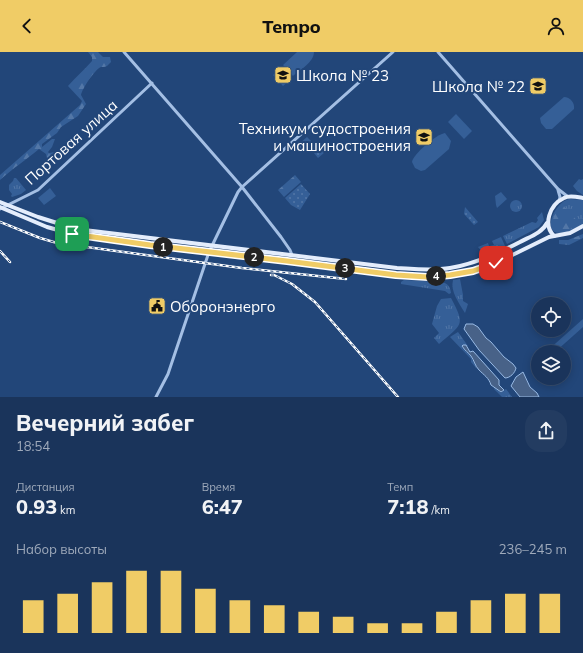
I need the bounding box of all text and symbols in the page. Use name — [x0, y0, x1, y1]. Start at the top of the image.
icon: back — [16, 15, 38, 37]
text: Tempo — [262, 15, 321, 38]
icon: person — [545, 15, 567, 37]
school or university icon: Школа № 23 — [273, 65, 293, 85]
place label: Школа № 23 — [296, 66, 389, 85]
school or university icon: Школа № 22 — [528, 76, 548, 96]
place label: Школа № 22 — [432, 77, 525, 96]
street label: Портовая улица — [21, 95, 121, 189]
place label: Техникум судостроения и машиностроения — [239, 119, 411, 155]
school or university icon: Техникум судостроения и машиностроения — [414, 127, 434, 147]
pin — [55, 217, 89, 251]
icon: arrive — [61, 223, 83, 245]
pin: 1 — [153, 237, 173, 257]
text: 1 — [160, 240, 166, 254]
pin — [479, 246, 513, 280]
pin: 2 — [244, 247, 264, 267]
text: 2 — [251, 250, 257, 264]
icon: check — [485, 252, 507, 274]
pin: 3 — [335, 258, 355, 278]
text: 3 — [342, 261, 348, 275]
pin: 4 — [426, 266, 446, 286]
text: 4 — [433, 269, 439, 283]
public building icon: Оборонэнерго — [147, 296, 167, 316]
place label: Оборонэнерго — [170, 297, 275, 316]
map controls — [531, 297, 571, 385]
button: locate — [531, 297, 571, 337]
button: layers — [531, 345, 571, 385]
text: Вечерний забег — [16, 409, 194, 437]
button: share — [525, 410, 567, 452]
text: 18:54 — [16, 438, 50, 454]
text: Дистанция — [16, 480, 75, 494]
text: Время — [202, 480, 235, 494]
text: Темп — [387, 480, 413, 494]
text: 0.93 — [16, 494, 57, 519]
text: 6:47 — [202, 494, 243, 519]
text: 7:18 — [387, 494, 429, 519]
text: km — [57, 503, 75, 517]
text: /km — [429, 503, 450, 517]
text: Набор высоты — [16, 541, 107, 557]
text: 236–245 m — [499, 541, 567, 557]

